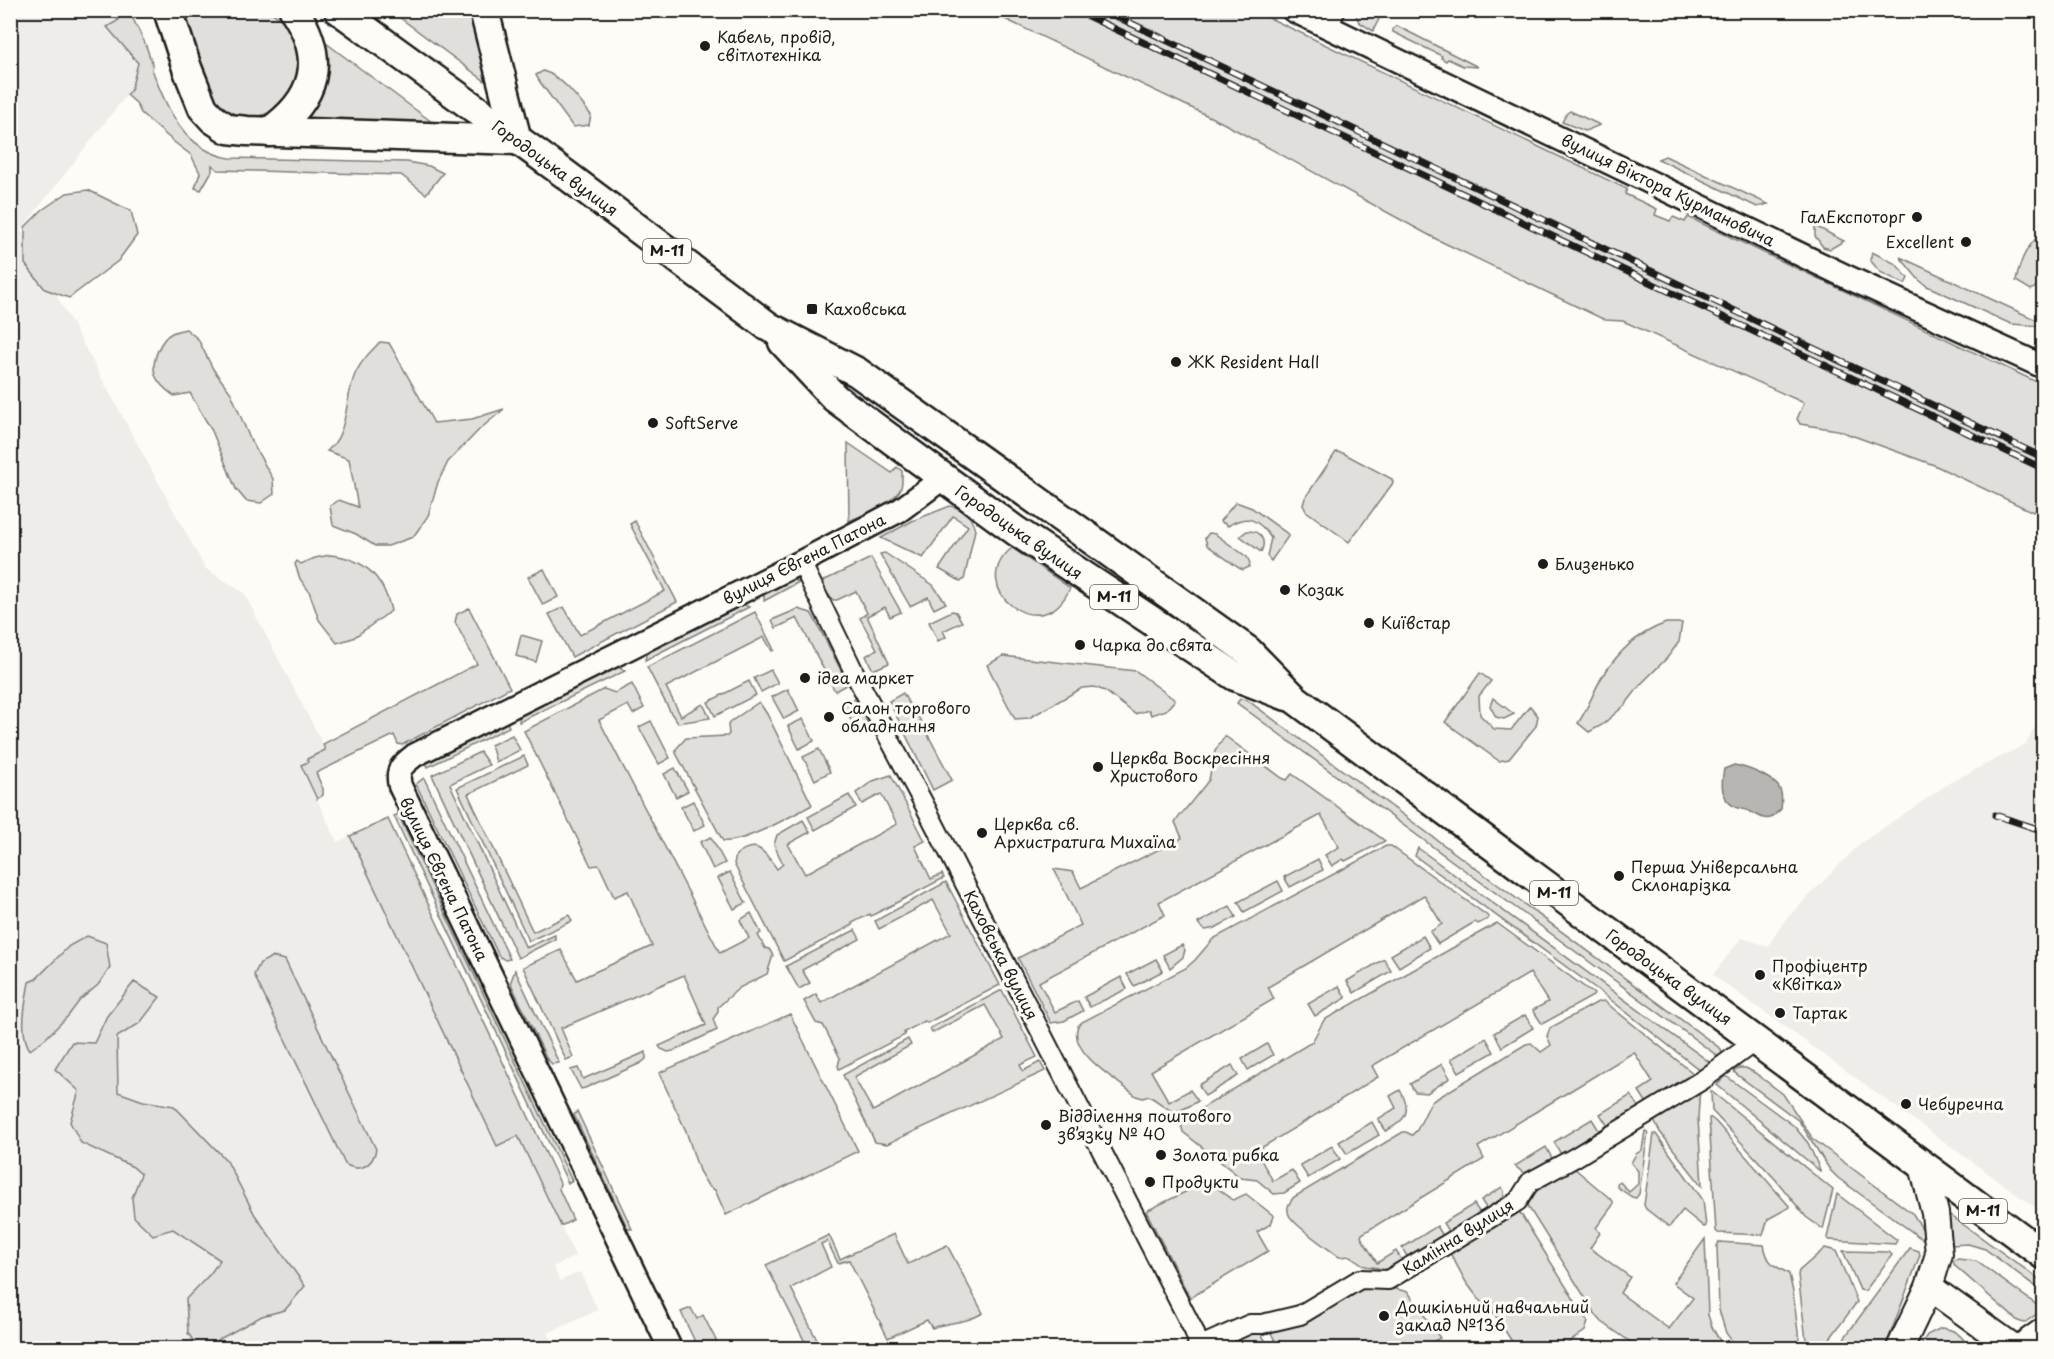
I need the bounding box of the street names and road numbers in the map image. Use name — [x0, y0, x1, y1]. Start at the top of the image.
street label: Городоцька вулиця — [488, 113, 624, 221]
street label: вулиця Віктора Курмановича — [1558, 127, 1779, 251]
road number: М-11 — [643, 239, 691, 263]
street label: Городоцька вулиця — [951, 478, 1088, 584]
street label: вулиця Євгена Патона — [718, 507, 889, 610]
road number: М-11 — [1090, 585, 1138, 609]
street label: вулиця Євгена Патона — [395, 792, 495, 965]
road number: М-11 — [1530, 881, 1578, 905]
street label: Каховська вулиця — [959, 886, 1045, 1024]
street label: Городоцька вулиця — [1602, 922, 1738, 1030]
street label: Камінна вулиця — [1397, 1192, 1518, 1280]
road number: М-11 — [1959, 1199, 2007, 1223]

